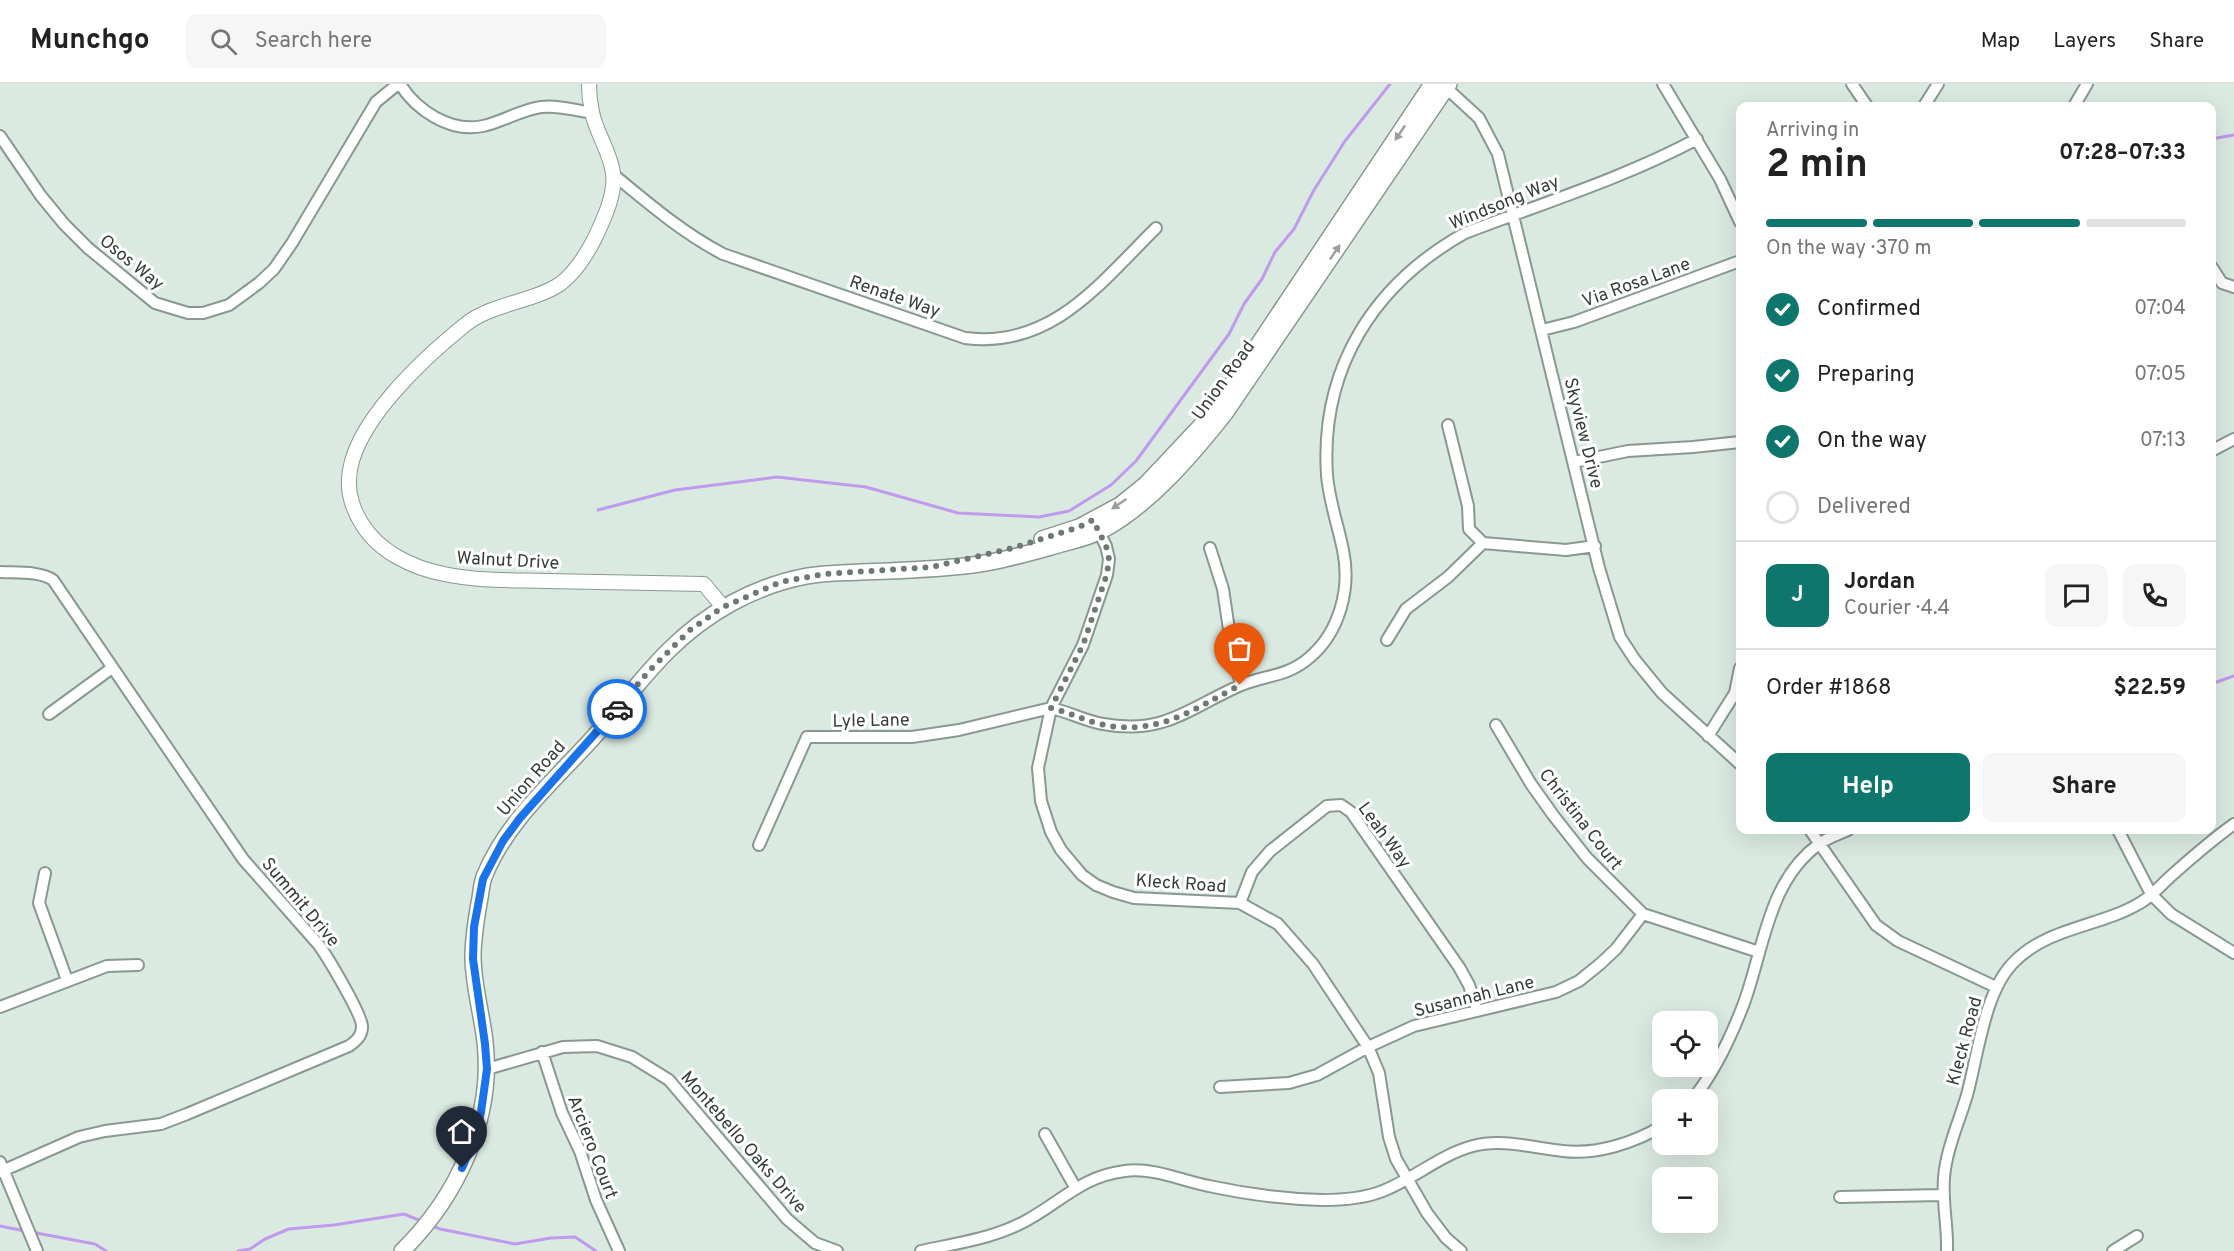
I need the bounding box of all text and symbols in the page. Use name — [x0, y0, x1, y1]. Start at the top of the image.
search box — [186, 14, 606, 68]
text: Munchgo — [30, 23, 150, 59]
icon: search — [207, 25, 240, 58]
text: Search here — [255, 28, 372, 55]
text: Map — [1981, 28, 2020, 55]
text: Layers — [2053, 28, 2116, 55]
text: Share — [2149, 28, 2204, 55]
text: Arriving in — [1766, 118, 1859, 144]
one-way arrow — [1394, 124, 1405, 141]
text: 07:28–07:33 — [2059, 140, 2186, 167]
text: 2 min — [1766, 142, 1868, 191]
street label: Windsong Way — [1446, 171, 1563, 236]
street label: Osos Way — [94, 230, 168, 296]
text: On the way · 370 m — [1766, 236, 1932, 262]
one-way arrow — [1329, 244, 1340, 260]
street label: Via Rosa Lane — [1579, 253, 1694, 314]
street label: Renate Way — [846, 271, 943, 324]
icon: check — [1766, 293, 1799, 326]
text: Confirmed — [1817, 296, 1921, 323]
text: 07:04 — [2134, 296, 2186, 322]
street label: Union Road — [1188, 336, 1261, 425]
icon: check — [1766, 359, 1799, 392]
text: Preparing — [1817, 362, 1915, 389]
text: 07:05 — [2134, 362, 2186, 388]
street label: Skyview Drive — [1558, 376, 1607, 491]
icon: check — [1766, 425, 1799, 458]
text: On the way — [1817, 428, 1927, 455]
text: 07:13 — [2140, 428, 2186, 454]
text: Delivered — [1817, 494, 1911, 521]
one-way arrow — [1112, 498, 1128, 510]
street label: Walnut Drive — [456, 547, 560, 576]
button: chat — [2045, 564, 2108, 627]
button: phone — [2123, 564, 2186, 627]
text: Jordan — [1844, 569, 1915, 596]
text: J — [1791, 582, 1804, 609]
text: Courier · 4.4 — [1844, 596, 1950, 622]
pin — [1214, 623, 1265, 685]
icon: bag — [1223, 632, 1256, 665]
text: Order #1868 — [1766, 675, 1892, 702]
text: $22.59 — [2113, 675, 2186, 702]
courier — [587, 679, 647, 739]
icon: car — [601, 693, 634, 726]
street label: Lyle Lane — [832, 709, 910, 734]
street label: Union Road — [493, 736, 571, 822]
button: Help — [1766, 753, 1970, 822]
button: Share — [1982, 753, 2186, 822]
street label: Christina Court — [1533, 764, 1627, 875]
street label: Leah Way — [1352, 798, 1416, 874]
street label: Summit Drive — [256, 853, 344, 953]
street label: Kleck Road — [1135, 870, 1227, 899]
street label: Susannah Lane — [1412, 971, 1537, 1024]
street label: Kleck Road — [1943, 994, 1988, 1088]
map controls — [1652, 1011, 1718, 1233]
button: locate — [1652, 1011, 1718, 1077]
street label: Montebello Oaks Drive — [675, 1067, 811, 1219]
button: + — [1652, 1089, 1718, 1155]
street label: Arciero Court — [561, 1092, 622, 1203]
pin — [436, 1106, 487, 1168]
icon: home — [445, 1115, 478, 1148]
button: − — [1652, 1167, 1718, 1233]

